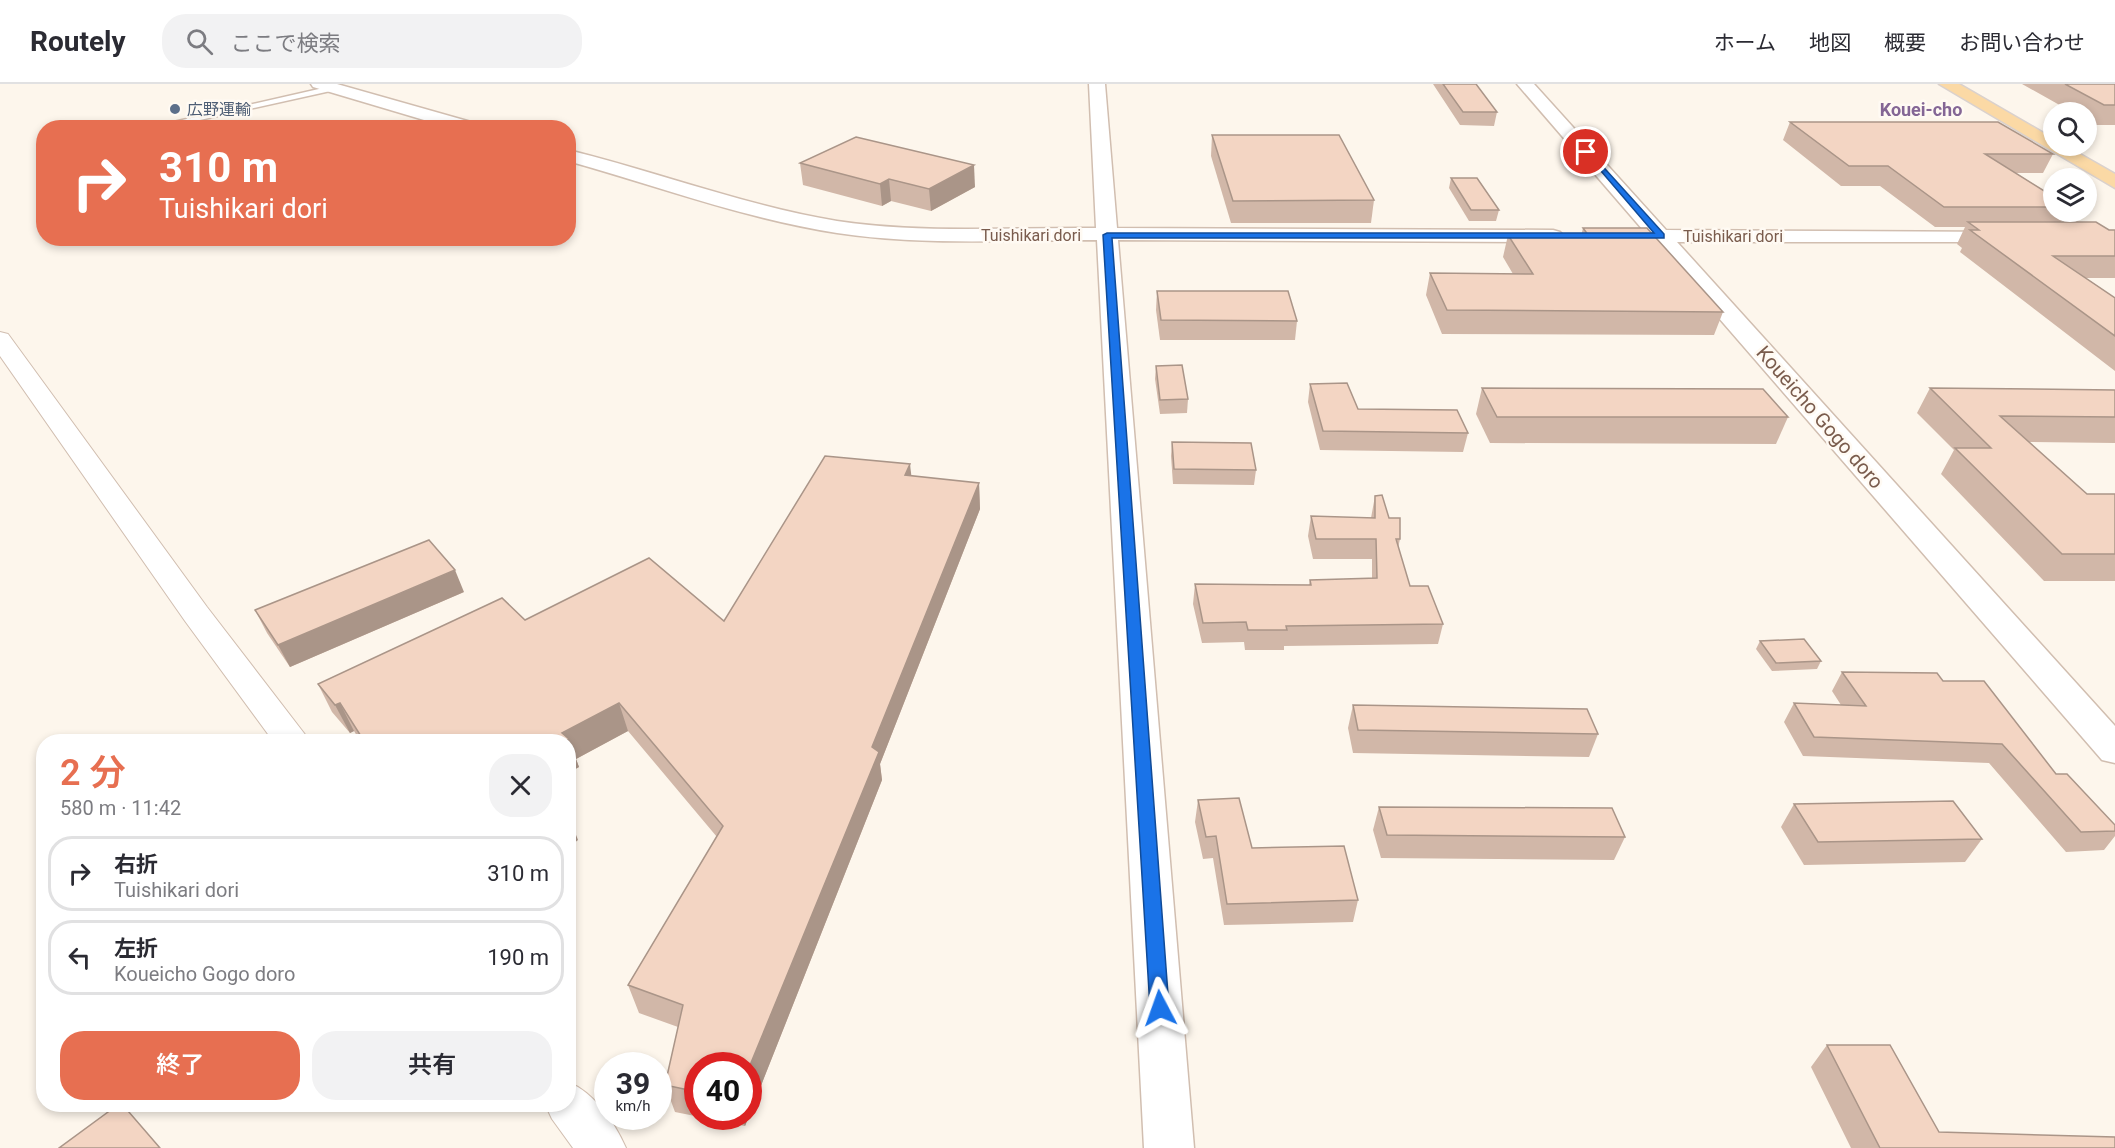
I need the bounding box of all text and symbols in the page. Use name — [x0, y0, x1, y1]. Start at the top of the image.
search box — [162, 14, 582, 68]
text: Routely — [30, 25, 126, 58]
icon: search — [183, 25, 216, 58]
text: ここで検索 — [231, 31, 341, 56]
text: ホーム — [1714, 31, 1776, 55]
text: 地図 — [1809, 31, 1851, 55]
text: 概要 — [1884, 31, 1926, 55]
text: お問い合わせ — [1959, 31, 2085, 55]
district label: Kouei-cho — [1880, 99, 1962, 120]
place label: 広野運輸 — [187, 100, 251, 119]
marker: 広野運輸 — [168, 102, 182, 116]
map controls — [2043, 102, 2097, 222]
button: search — [2043, 102, 2097, 156]
pin — [1560, 126, 1611, 177]
icon: arrive — [1569, 135, 1602, 168]
text: 310 m — [159, 143, 278, 192]
icon: right — [60, 144, 138, 222]
button: layers — [2043, 168, 2097, 222]
text: Tuishikari dori — [159, 193, 328, 225]
street label: Tuishikari dori — [981, 226, 1081, 245]
street label: Tuishikari dori — [1683, 227, 1783, 246]
street label: Koueicho Gogo doro — [1751, 341, 1889, 493]
text: 2 分 — [60, 752, 126, 794]
button: close — [489, 754, 552, 817]
text: 580 m · 11:42 — [60, 796, 181, 820]
text: 右折 — [114, 852, 158, 877]
icon: right — [63, 857, 96, 890]
text: 310 m — [487, 861, 549, 886]
text: Tuishikari dori — [114, 878, 239, 902]
text: 左折 — [114, 936, 158, 961]
icon: left — [63, 941, 96, 974]
text: 190 m — [487, 945, 549, 970]
text: Koueicho Gogo doro — [114, 962, 295, 986]
position arrow — [1128, 976, 1192, 1040]
button: 終了 — [60, 1031, 300, 1100]
button: 共有 — [312, 1031, 552, 1100]
speed limit sign: 40 — [684, 1052, 762, 1130]
text: 39 — [616, 1066, 650, 1101]
text: km/h — [615, 1097, 651, 1115]

